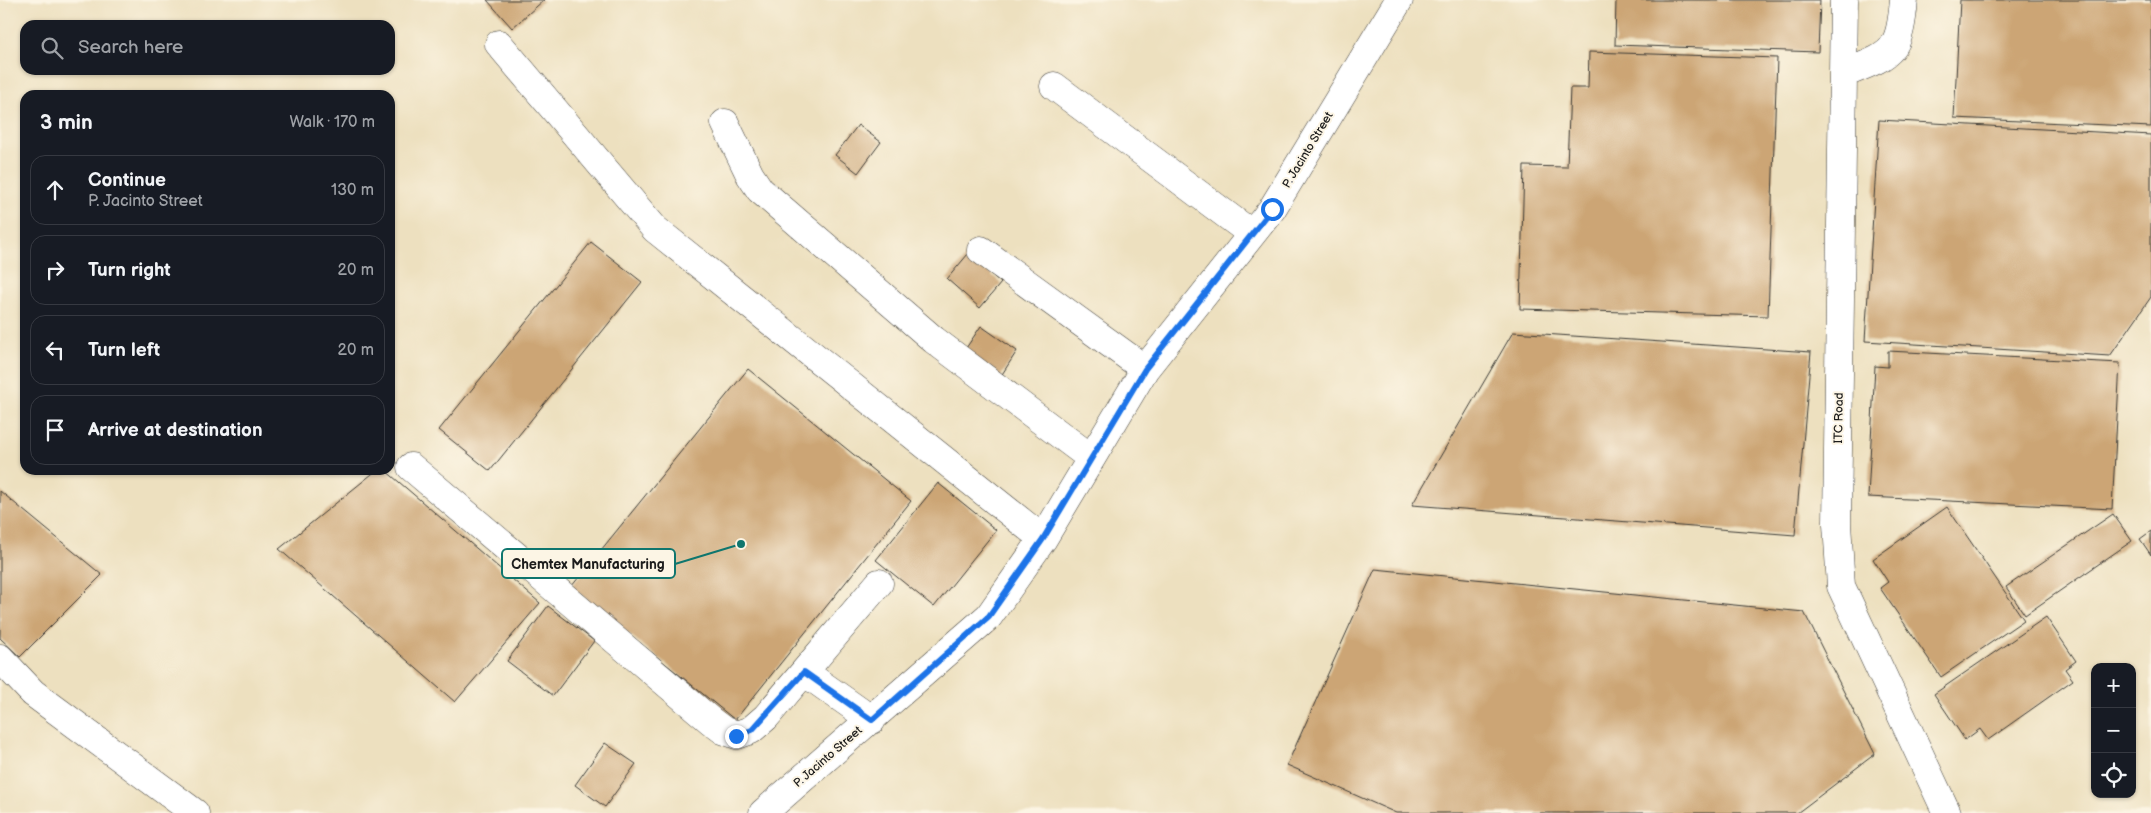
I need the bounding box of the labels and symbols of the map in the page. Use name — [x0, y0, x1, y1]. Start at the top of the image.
street label: P. Jacinto Street — [1279, 109, 1337, 191]
route start — [1261, 198, 1284, 221]
street label: ITC Road — [1831, 392, 1847, 444]
callout: Chemtex Manufacturing — [502, 549, 675, 578]
text: Chemtex Manufacturing — [511, 556, 665, 573]
street label: P. Jacinto Street — [791, 723, 866, 791]
route end — [725, 725, 748, 748]

